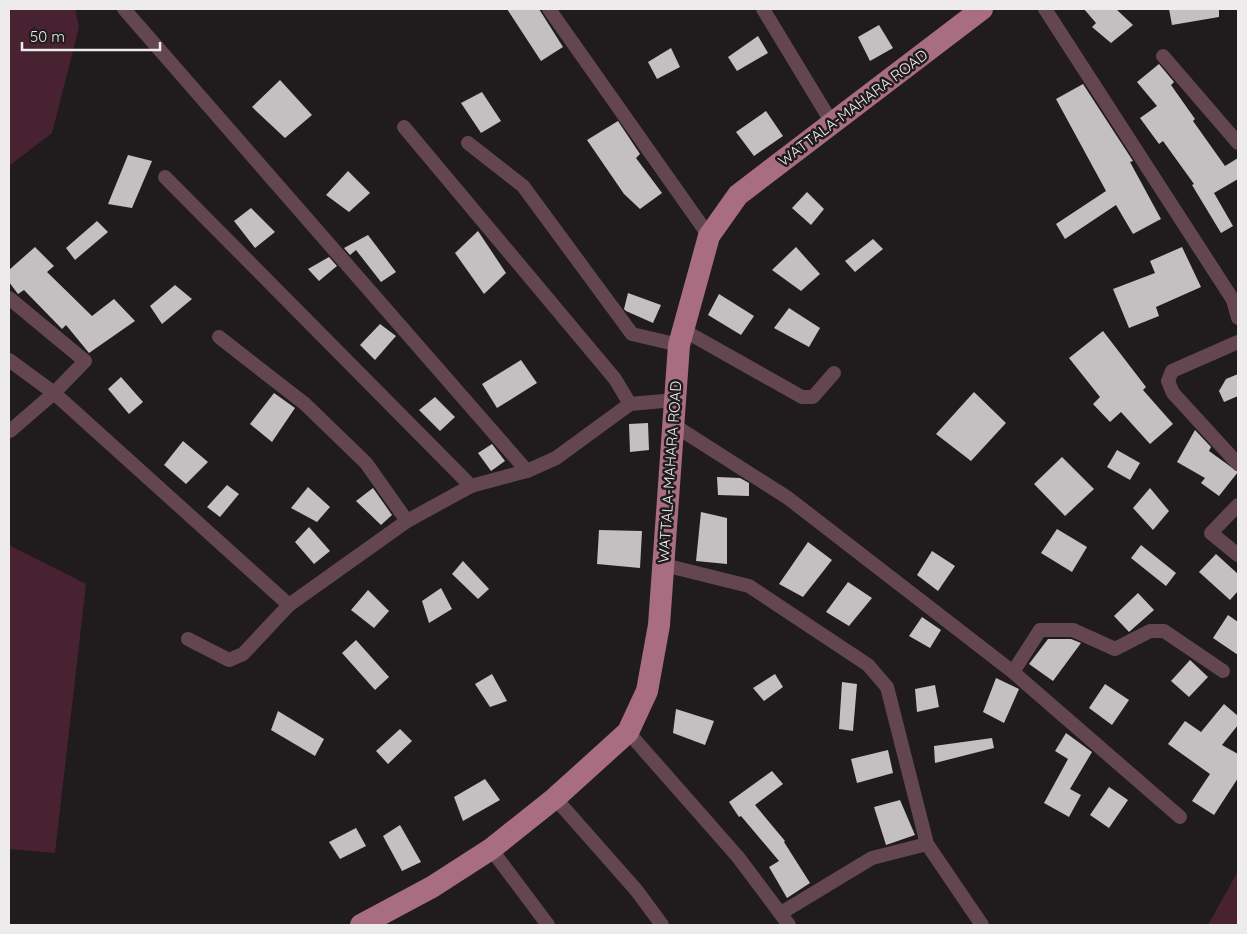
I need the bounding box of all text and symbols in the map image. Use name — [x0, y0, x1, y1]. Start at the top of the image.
scale bar — [22, 20, 160, 52]
text: 50 m — [30, 27, 65, 46]
street label: WATTALA-MAHARA ROAD — [774, 45, 931, 170]
street label: WATTALA-MAHARA ROAD — [654, 380, 685, 564]

